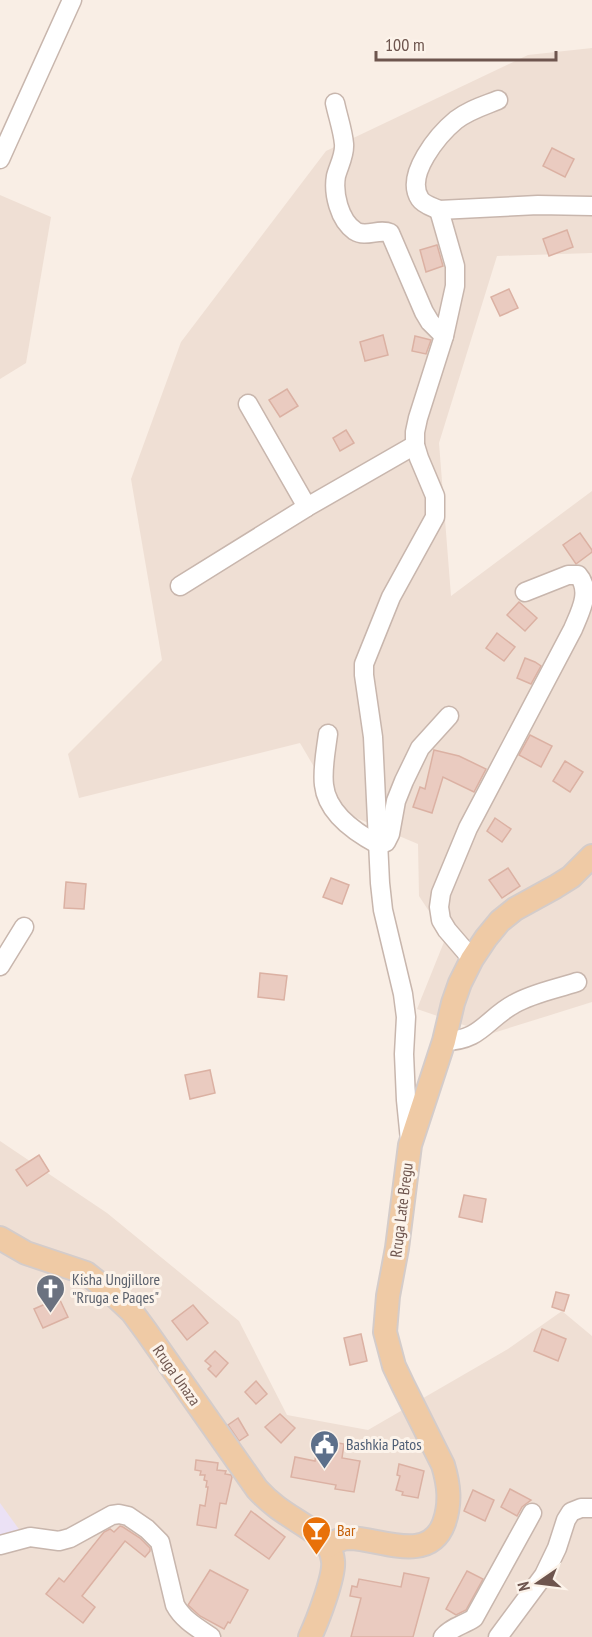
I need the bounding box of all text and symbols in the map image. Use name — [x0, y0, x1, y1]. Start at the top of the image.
scale bar — [376, 24, 556, 62]
text: 100 m — [385, 33, 425, 56]
street label: Rruga Late Bregu — [385, 1162, 417, 1258]
place label: Kisha Ungjillore "Rruga e Paqes" — [72, 1269, 160, 1307]
church icon: Kisha Ungjillore "Rruga e Paqes" — [35, 1272, 67, 1314]
street label: Rruga Unaza — [149, 1341, 205, 1409]
public building icon: Bashkia Patos — [309, 1428, 341, 1470]
place label: Bashkia Patos — [346, 1434, 422, 1454]
bar icon: Bar — [300, 1514, 332, 1556]
place label: Bar — [337, 1520, 356, 1540]
north arrow — [508, 1553, 568, 1613]
text: N — [513, 1580, 534, 1593]

